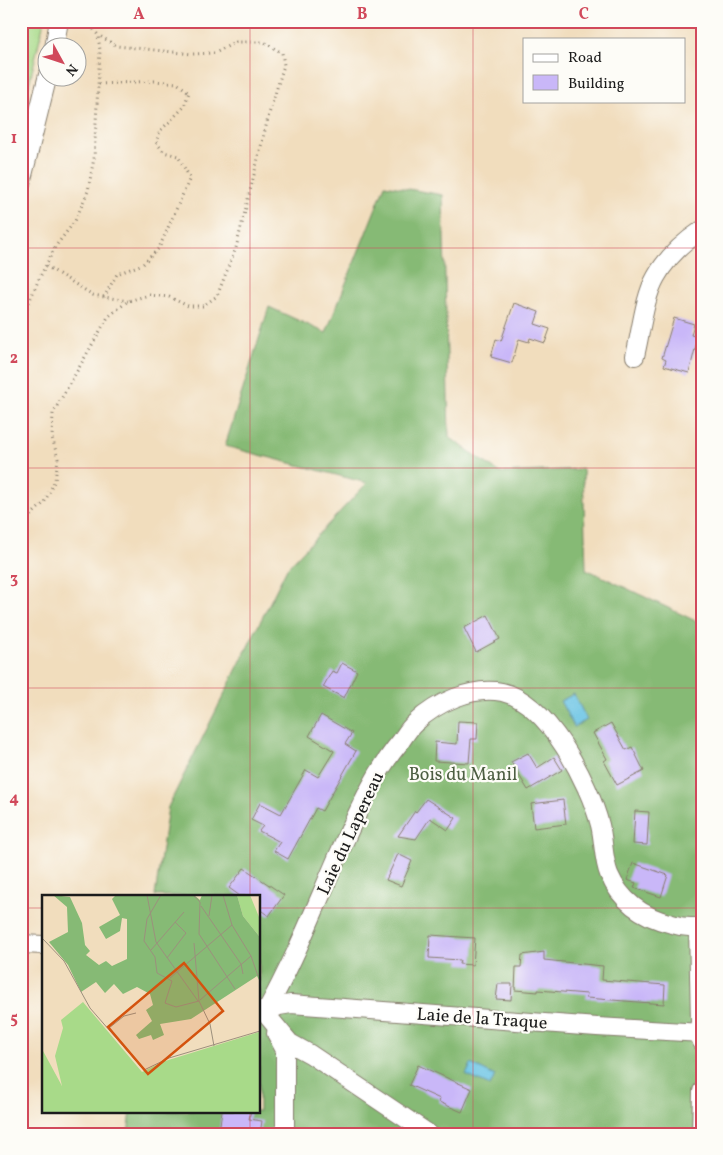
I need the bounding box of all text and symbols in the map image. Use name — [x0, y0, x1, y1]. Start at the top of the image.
text: A — [133, 4, 145, 26]
text: B — [357, 4, 368, 26]
text: C — [579, 4, 589, 26]
north arrow — [38, 38, 88, 88]
legend — [523, 38, 686, 102]
text: Road — [568, 48, 602, 69]
text: N — [60, 59, 81, 79]
text: Building — [568, 74, 625, 95]
text: 1 — [11, 128, 17, 150]
text: 2 — [10, 348, 18, 370]
text: 3 — [10, 568, 18, 590]
park label: Bois du Manil — [409, 763, 517, 788]
street label: Laie du Lapereau — [312, 768, 391, 899]
text: 4 — [9, 788, 19, 810]
inset map — [42, 895, 260, 1112]
street label: Laie de la Traque — [416, 1002, 548, 1037]
text: 5 — [10, 1008, 18, 1030]

